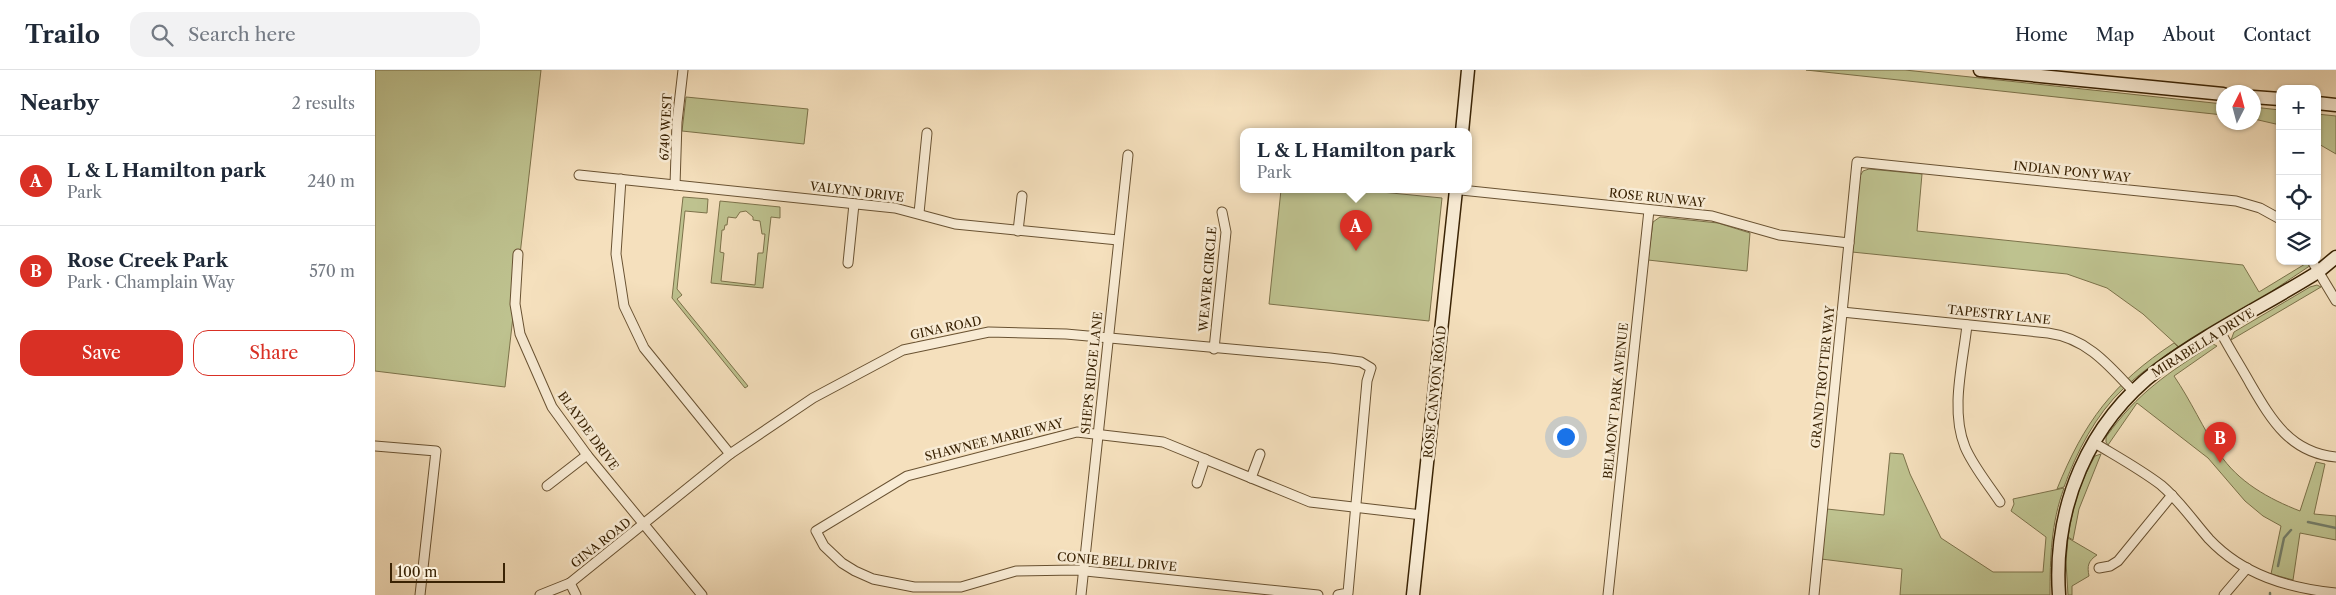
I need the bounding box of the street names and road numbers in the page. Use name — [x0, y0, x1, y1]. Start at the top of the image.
street label: 6740 WEST — [656, 93, 675, 161]
street label: INDIAN PONY WAY — [2013, 158, 2132, 185]
street label: VALYNN DRIVE — [808, 178, 905, 205]
street label: ROSE RUN WAY — [1608, 185, 1706, 210]
street label: WEAVER CIRCLE — [1195, 226, 1220, 333]
street label: TAPESTRY LANE — [1947, 302, 2051, 327]
street label: GRAND TROTTER WAY — [1808, 304, 1838, 449]
street label: MIRABELLA DRIVE — [2149, 305, 2257, 380]
street label: SHEPS RIDGE LANE — [1078, 311, 1105, 435]
street label: GINA ROAD — [909, 313, 983, 342]
street label: BELMONT PARK AVENUE — [1600, 322, 1631, 480]
street label: ROSE CANYON ROAD — [1420, 325, 1449, 459]
street label: BLAYDE DRIVE — [555, 388, 622, 473]
street label: SHAWNEE MARIE WAY — [923, 415, 1065, 464]
street label: GINA ROAD — [567, 514, 634, 571]
street label: CONIE BELL DRIVE — [1057, 549, 1177, 574]

